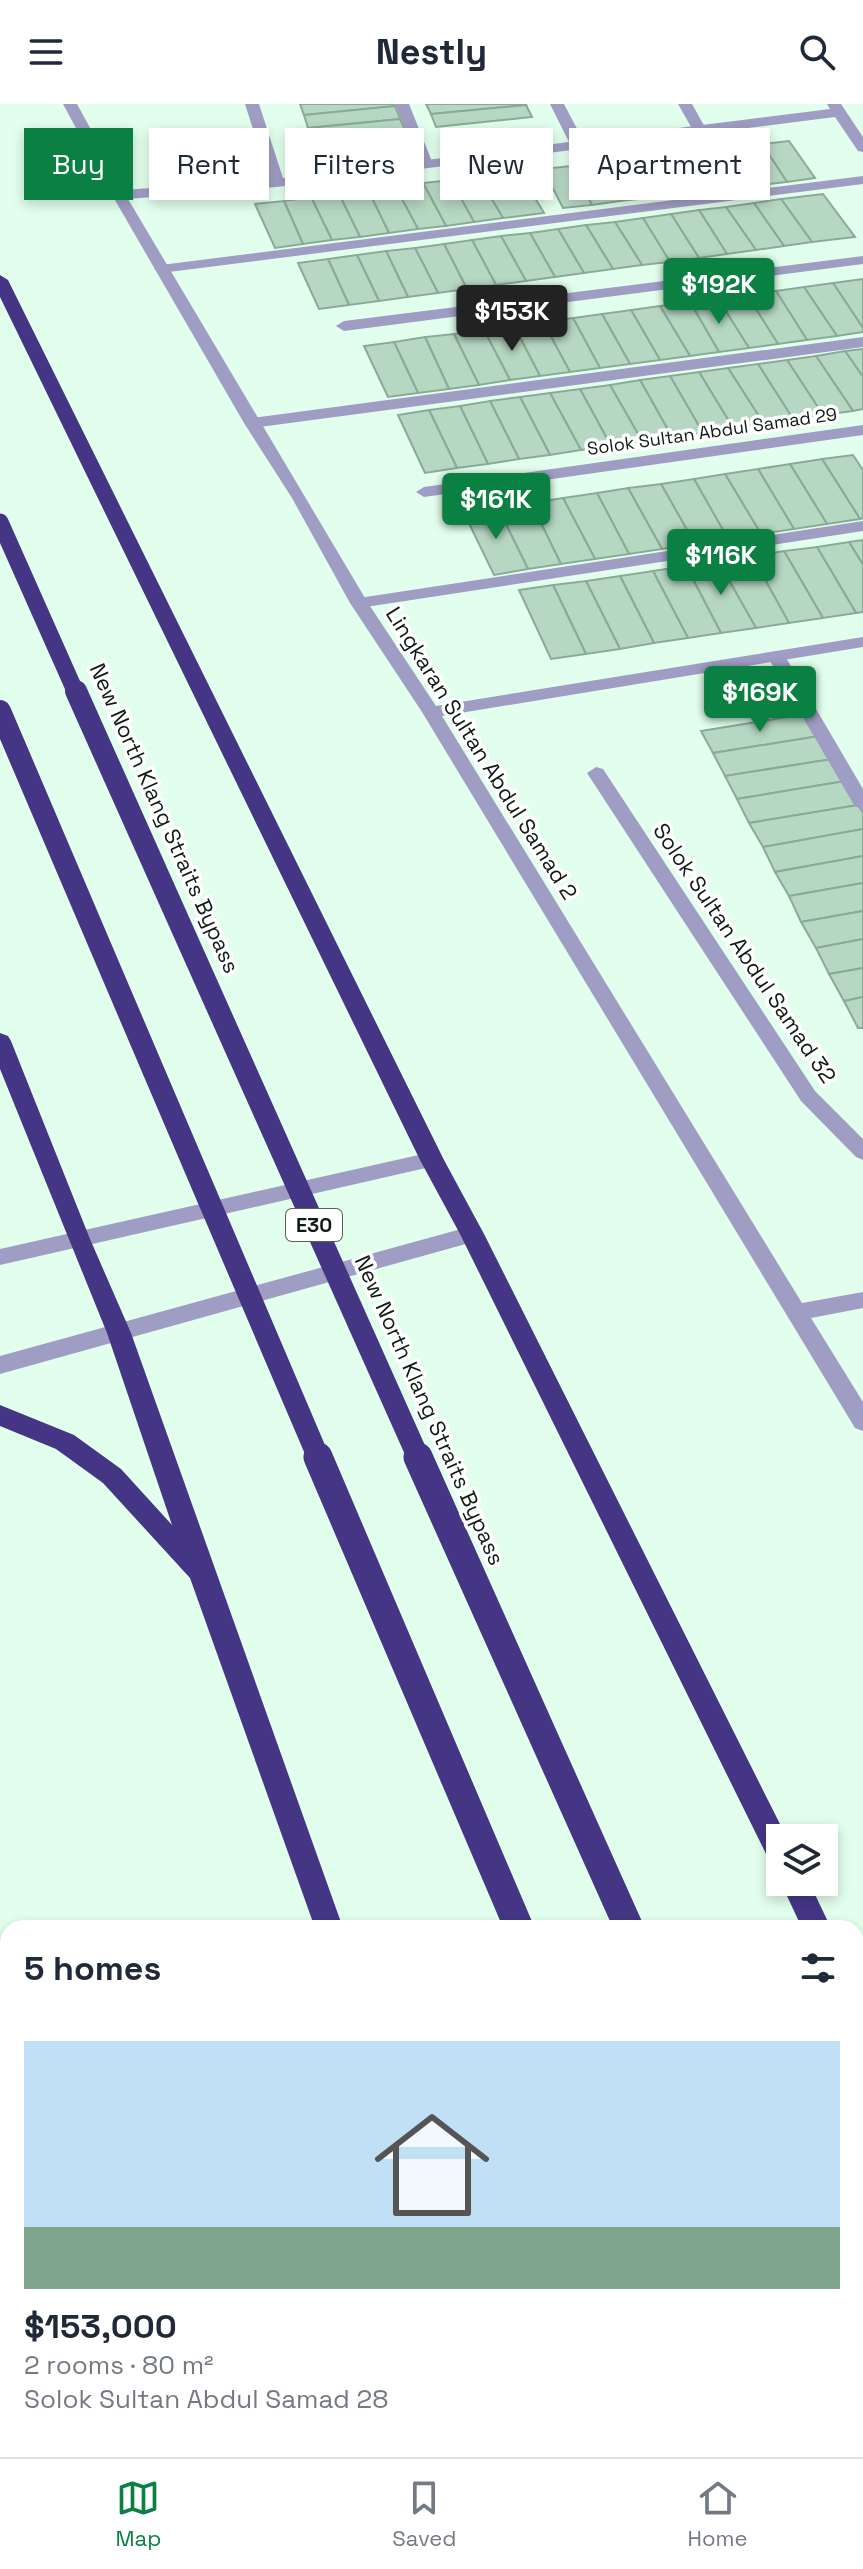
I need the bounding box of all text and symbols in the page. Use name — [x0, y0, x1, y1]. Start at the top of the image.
text: Nestly — [376, 29, 487, 75]
icon: menu — [24, 30, 68, 74]
icon: search — [795, 30, 839, 74]
chip: Buy — [24, 128, 133, 200]
chip: Rent — [149, 128, 269, 200]
chip: Filters — [285, 128, 424, 200]
chip: New — [440, 128, 553, 200]
chip: Apartment — [569, 128, 770, 200]
pin: $192K — [663, 258, 775, 326]
text: $192K — [681, 267, 757, 301]
pin: $153K — [456, 285, 568, 353]
text: $153K — [474, 294, 550, 328]
street label: Solok Sultan Abdul Samad 29 — [586, 402, 838, 460]
pin: $161K — [440, 473, 552, 541]
text: $161K — [460, 482, 532, 516]
pin: $116K — [665, 529, 777, 597]
text: $116K — [685, 538, 757, 572]
street label: Lingkaran Sultan Abdul Samad 2 — [380, 601, 584, 905]
street label: New North Klang Straits Bypass — [84, 659, 246, 977]
pin: $169K — [704, 666, 816, 734]
text: $169K — [722, 675, 798, 709]
street label: Solok Sultan Abdul Samad 32 — [647, 818, 843, 1088]
road number: E30 — [286, 1209, 342, 1241]
street label: New North Klang Straits Bypass — [349, 1251, 511, 1569]
map controls — [766, 1824, 838, 1896]
button: layers — [766, 1824, 838, 1896]
icon: filters — [796, 1946, 840, 1990]
text: 5 homes — [24, 1947, 161, 1990]
icon: home — [360, 2093, 504, 2237]
text: $153,000 — [24, 2305, 177, 2348]
text: 2 rooms · 80 m² — [24, 2348, 214, 2382]
text: Solok Sultan Abdul Samad 28 — [24, 2382, 388, 2416]
tab: Map — [116, 2476, 161, 2552]
tab: Saved — [392, 2476, 457, 2552]
tab: Home — [688, 2476, 748, 2552]

